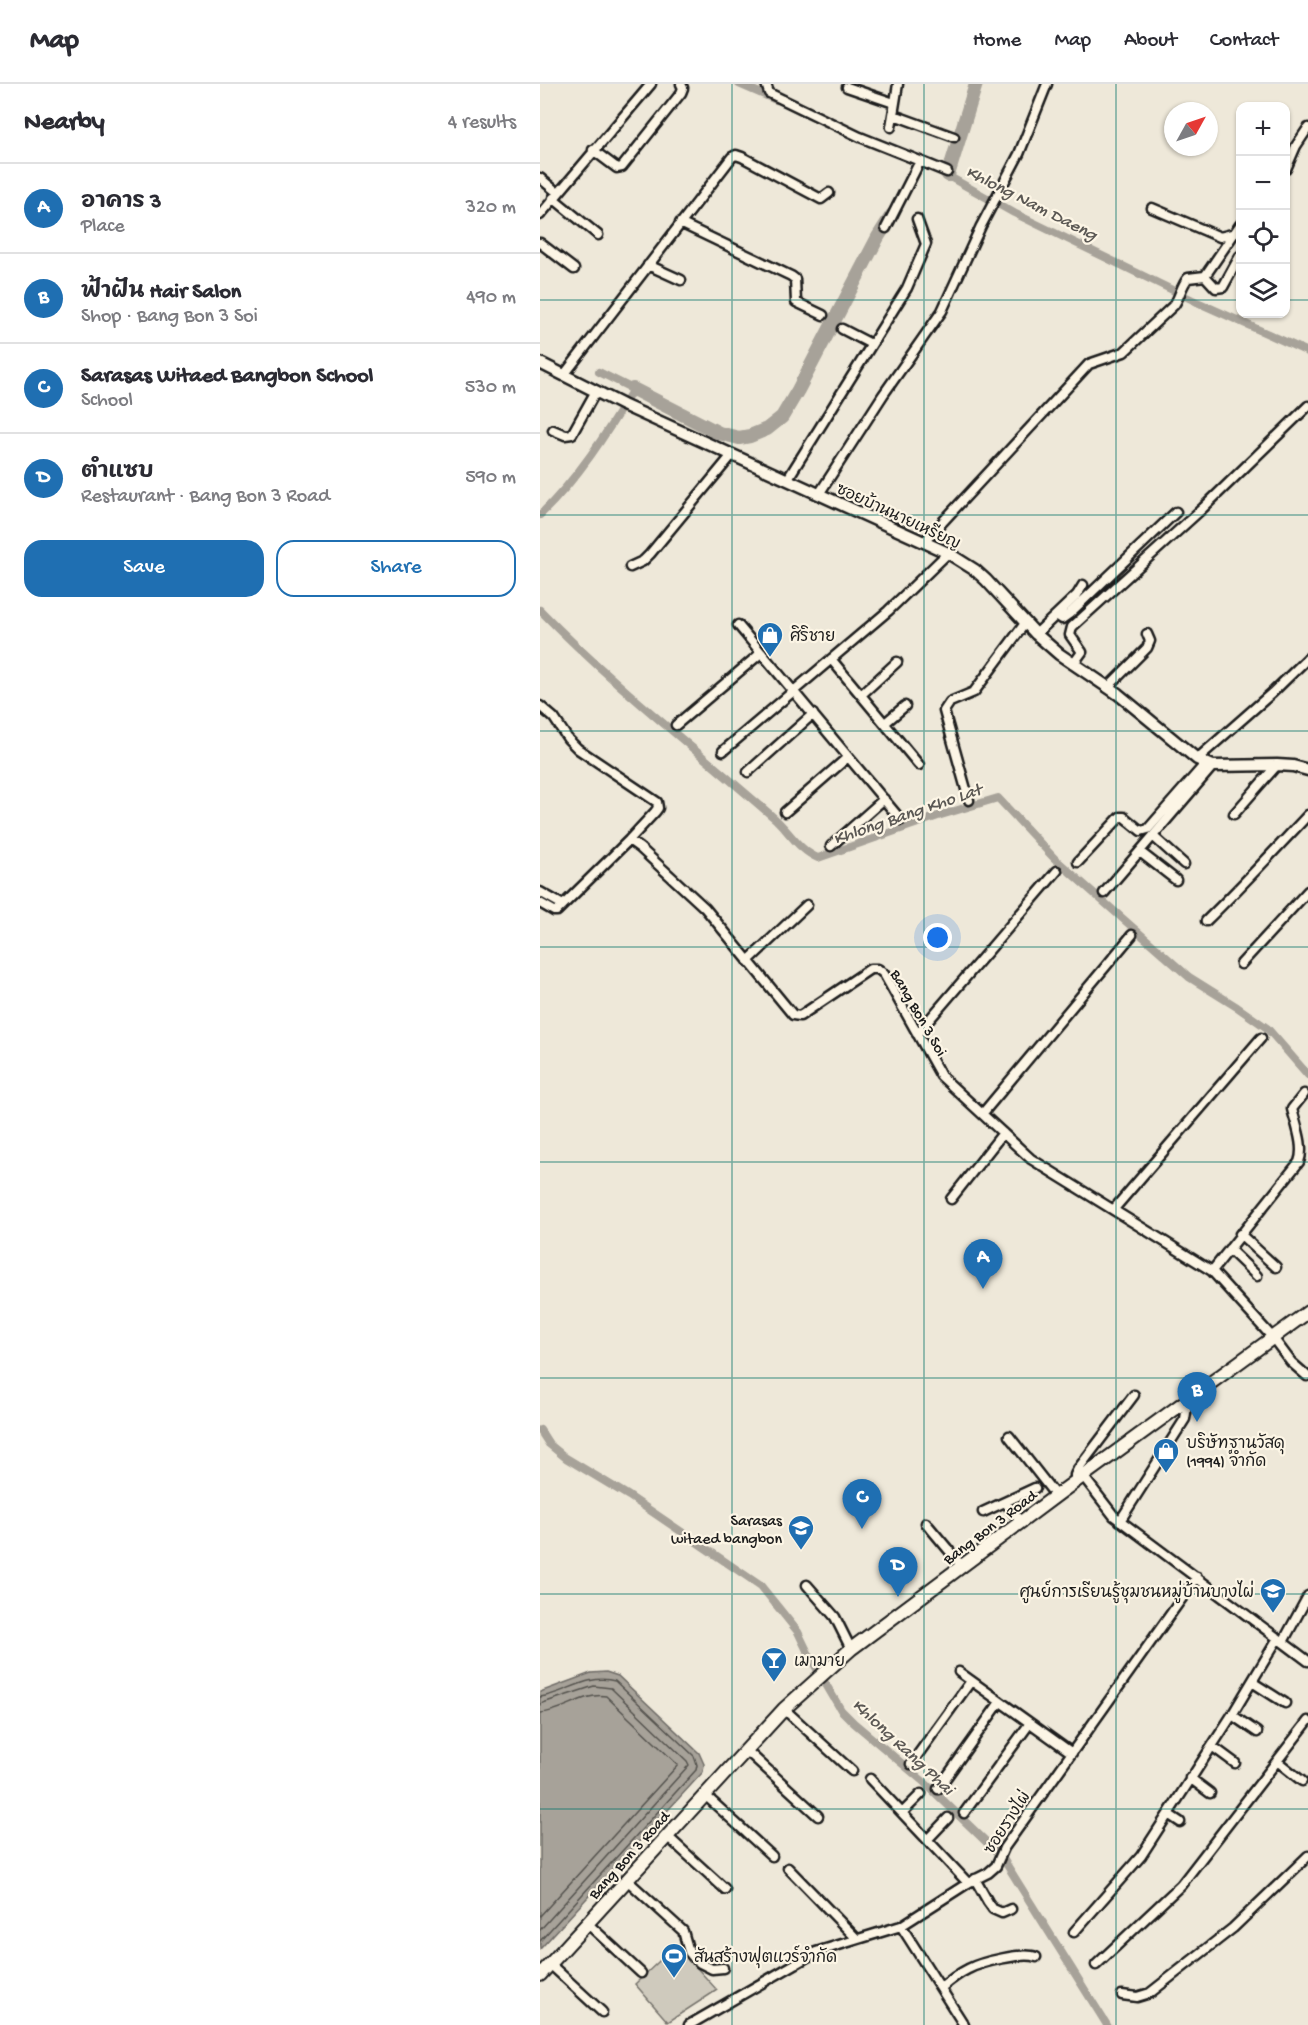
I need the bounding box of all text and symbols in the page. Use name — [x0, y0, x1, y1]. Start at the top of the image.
text: Map — [30, 25, 79, 58]
text: Home — [973, 29, 1021, 54]
text: Map — [1054, 29, 1091, 54]
text: About — [1124, 29, 1177, 54]
text: Contact — [1210, 29, 1278, 54]
north arrow — [1164, 102, 1218, 156]
map controls — [1236, 102, 1290, 318]
button: + — [1236, 102, 1290, 156]
text: Nearby — [24, 108, 105, 139]
text: 4 results — [448, 112, 516, 135]
button: − — [1236, 156, 1290, 210]
water label: Khlong Nam Daeng — [962, 162, 1102, 247]
text: อาคาร 3 — [81, 190, 161, 216]
text: A — [38, 197, 49, 220]
text: 320 m — [466, 197, 516, 220]
button: locate — [1236, 210, 1290, 264]
text: Place — [81, 216, 125, 239]
button: layers — [1236, 264, 1290, 318]
text: ฟ้าฝัน Hair Salon — [81, 280, 241, 306]
text: B — [38, 287, 49, 310]
text: 490 m — [466, 287, 516, 310]
text: Shop · Bang Bon 3 Soi — [81, 306, 258, 329]
text: Sarasas Witaed Bangbon School — [81, 364, 373, 390]
text: C — [38, 377, 49, 400]
text: 530 m — [465, 377, 516, 400]
text: School — [81, 390, 133, 413]
text: ตำแซบ — [81, 460, 154, 486]
text: D — [37, 467, 50, 490]
text: 590 m — [465, 467, 516, 490]
street label: ซอยบ้านนายเหรียญ — [832, 477, 964, 555]
text: Restaurant · Bang Bon 3 Road — [81, 486, 330, 509]
button: Save — [24, 540, 264, 597]
button: Share — [276, 540, 516, 597]
shop icon: ศิริชาย — [755, 620, 785, 658]
place label: ศิริชาย — [790, 625, 835, 648]
water label: Khlong Bang Kho Lat — [831, 779, 988, 851]
your location — [923, 923, 952, 952]
street label: Bang Bon 3 Soi — [884, 966, 949, 1060]
pin: A — [964, 1240, 1002, 1289]
pin: B — [1178, 1372, 1216, 1422]
place label: บริษัทฐานวัสดุ (1994) จำกัด — [1186, 1432, 1285, 1473]
shop icon: บริษัทฐานวัสดุ (1994) จำกัด — [1151, 1436, 1181, 1474]
pin: C — [842, 1480, 882, 1529]
street label: Bang Bon 3 Road — [940, 1486, 1043, 1571]
place label: Sarasas witaed bangbon — [671, 1513, 783, 1550]
school or university icon: Sarasas witaed bangbon — [786, 1513, 816, 1551]
pin: D — [878, 1548, 918, 1597]
school or university icon: ศูนย์การเรียนรู้ชุมชนหมู่บ้านบางไผ่ — [1258, 1576, 1288, 1614]
place label: ศูนย์การเรียนรู้ชุมชนหมู่บ้านบางไผ่ — [1019, 1580, 1254, 1604]
bar icon: เมามาย — [759, 1645, 789, 1683]
place label: เมามาย — [794, 1654, 845, 1673]
water label: Khlong Rang Phai — [847, 1695, 959, 1802]
street label: ซอยรางไผ่ — [977, 1786, 1036, 1859]
street label: Bang Bon 3 Road — [585, 1807, 676, 1905]
sports icon: สันสร้างฟุตแวร์จำกัด — [659, 1941, 689, 1979]
place label: สันสร้างฟุตแวร์จำกัด — [694, 1945, 837, 1969]

